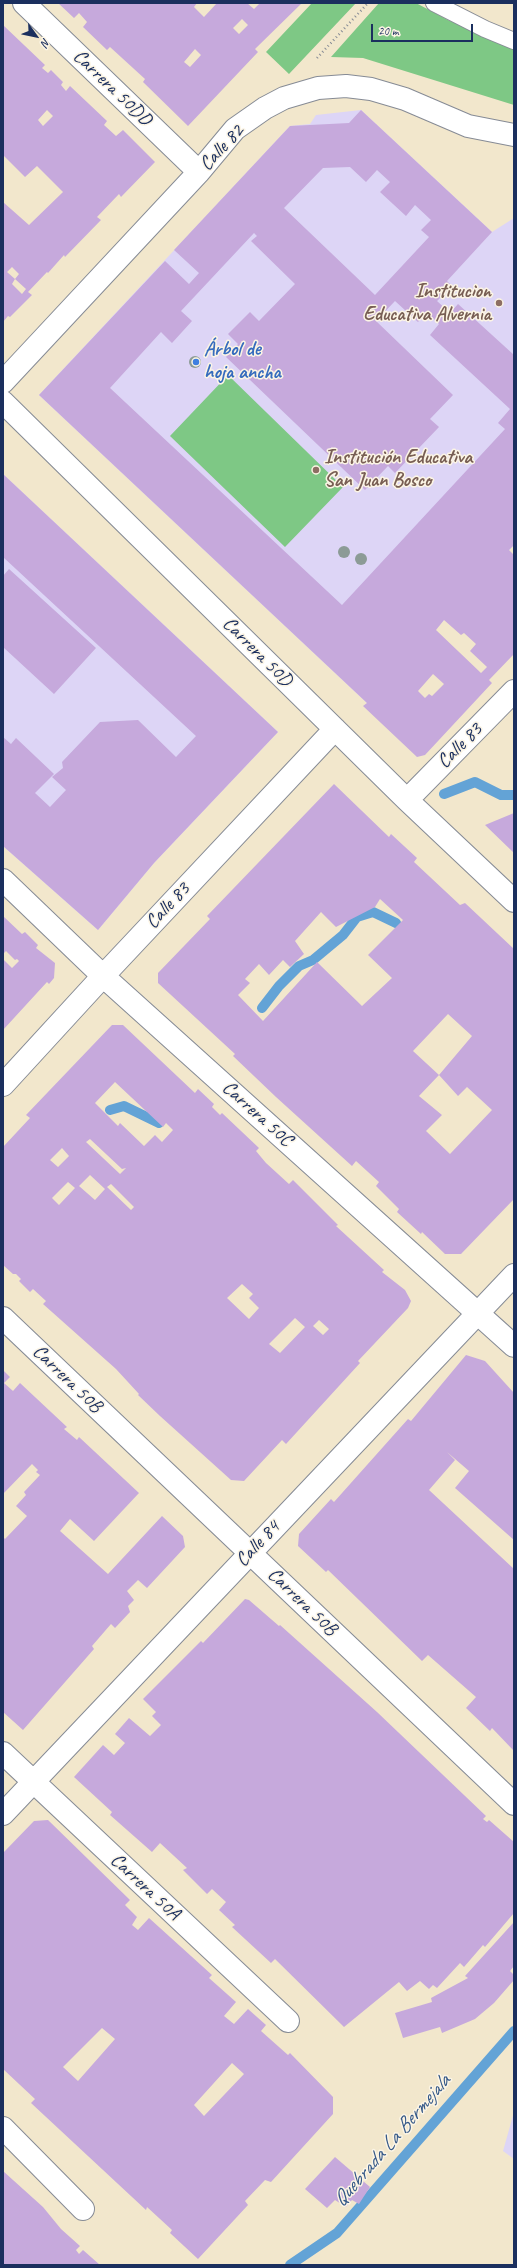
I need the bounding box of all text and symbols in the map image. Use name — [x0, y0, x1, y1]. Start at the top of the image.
north arrow — [16, 16, 56, 56]
scale bar — [373, 16, 475, 42]
text: 20 m — [378, 23, 398, 39]
text: N — [38, 36, 54, 49]
street label: Carrera 50DD — [68, 44, 156, 132]
street label: Calle 82 — [195, 120, 249, 176]
place label: Institucion Educativa Alvernia — [363, 280, 491, 327]
marker: Institucion Educativa Alvernia — [494, 298, 504, 308]
place label: Árbol de hoja ancha — [204, 338, 281, 385]
marker: Árbol de hoja ancha — [191, 357, 201, 367]
place label: Institución Educativa San Juan Bosco — [324, 446, 472, 493]
marker: Institución Educativa San Juan Bosco — [311, 465, 321, 475]
street label: Carrera 50D — [217, 612, 297, 692]
street label: Calle 83 — [432, 718, 488, 774]
street label: Calle 83 — [141, 878, 195, 934]
street label: Carrera 50C — [217, 1076, 297, 1152]
street label: Carrera 50B — [27, 1340, 107, 1418]
street label: Calle 84 — [231, 1516, 285, 1572]
street label: Carrera 50B — [262, 1563, 342, 1641]
street label: Carrera 50A — [105, 1848, 185, 1926]
water label: Quebrada La Bermejala — [328, 2070, 456, 2212]

